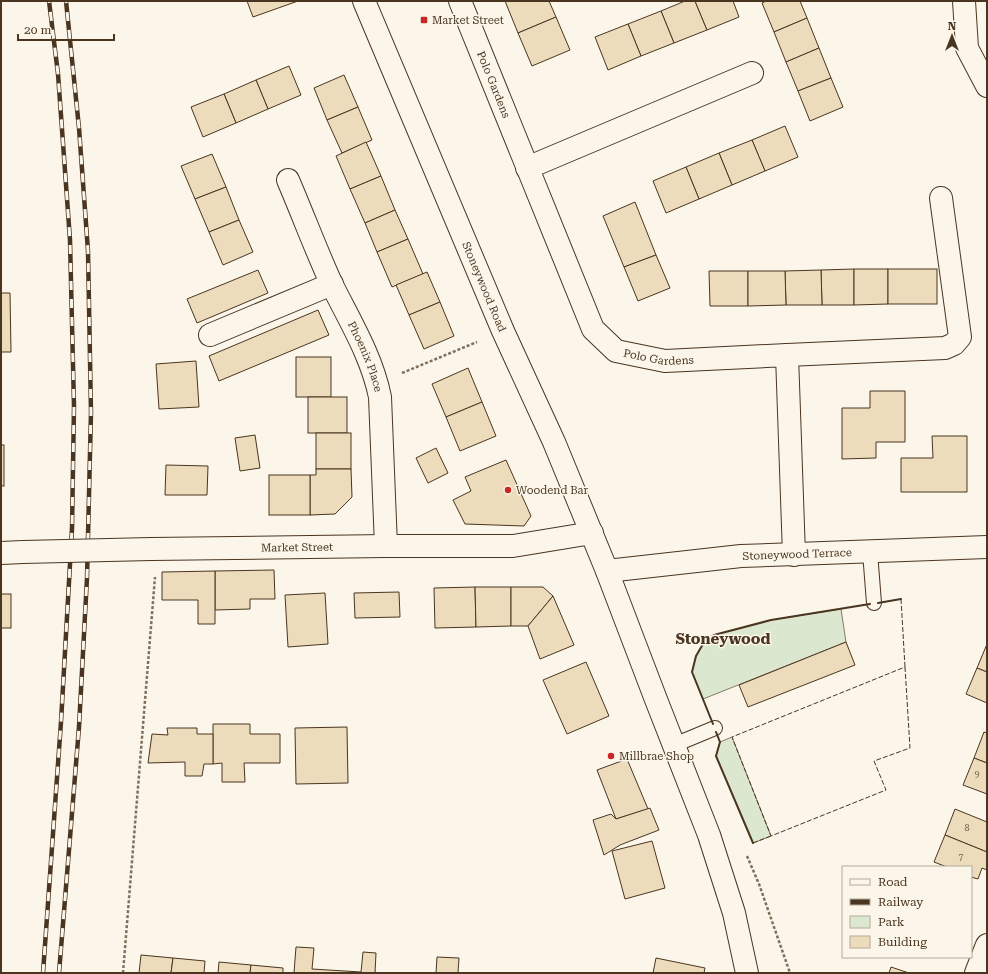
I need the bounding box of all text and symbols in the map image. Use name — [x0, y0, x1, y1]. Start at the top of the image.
place label: Market Street — [432, 14, 504, 27]
marker: Market Street — [419, 15, 429, 25]
scale bar — [18, 16, 114, 42]
north arrow — [932, 16, 972, 56]
text: N — [948, 20, 957, 33]
text: 20 m — [24, 23, 51, 37]
street label: Polo Gardens — [474, 49, 513, 120]
street label: Stoneywood Road — [459, 240, 509, 334]
street label: Phoenix Place — [345, 319, 385, 393]
street label: Polo Gardens — [622, 347, 694, 368]
place label: Woodend Bar — [516, 484, 588, 497]
marker: Woodend Bar — [503, 485, 513, 495]
street label: Market Street — [261, 541, 333, 555]
street label: Stoneywood Terrace — [742, 546, 852, 563]
district label: Stoneywood — [675, 630, 771, 648]
place label: Millbrae Shop — [619, 750, 694, 763]
marker: Millbrae Shop — [606, 751, 616, 761]
house number: 9 — [974, 769, 980, 779]
house number: 8 — [964, 823, 970, 833]
house number: 7 — [958, 852, 964, 862]
legend — [842, 866, 972, 958]
text: Road — [878, 875, 908, 889]
text: Railway — [878, 895, 924, 909]
text: Park — [878, 915, 905, 929]
text: Building — [878, 935, 927, 949]

